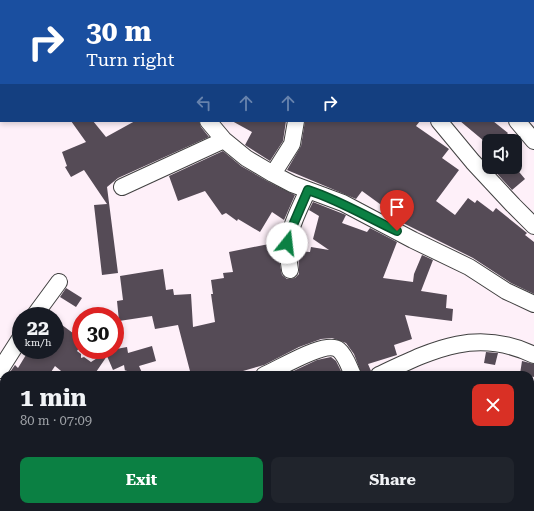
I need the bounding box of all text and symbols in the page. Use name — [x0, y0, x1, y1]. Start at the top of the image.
text: 30 m — [86, 15, 151, 48]
icon: right — [20, 16, 72, 68]
text: Turn right — [86, 49, 174, 70]
icon: left — [193, 92, 215, 114]
icon: ahead — [235, 92, 257, 114]
icon: ahead — [277, 92, 299, 114]
icon: right — [319, 92, 341, 114]
map controls — [482, 134, 522, 174]
button: sound — [482, 134, 522, 174]
pin — [380, 190, 414, 231]
icon: arrive — [386, 196, 408, 218]
position arrow — [266, 222, 308, 264]
speed limit sign: 30 — [72, 307, 124, 359]
text: 22 — [27, 316, 49, 340]
text: km/h — [25, 337, 51, 348]
text: 1 min — [20, 384, 87, 412]
button: close — [472, 384, 514, 426]
text: 80 m · 07:09 — [20, 413, 92, 428]
button: Exit — [20, 457, 263, 503]
button: Share — [271, 457, 514, 503]

